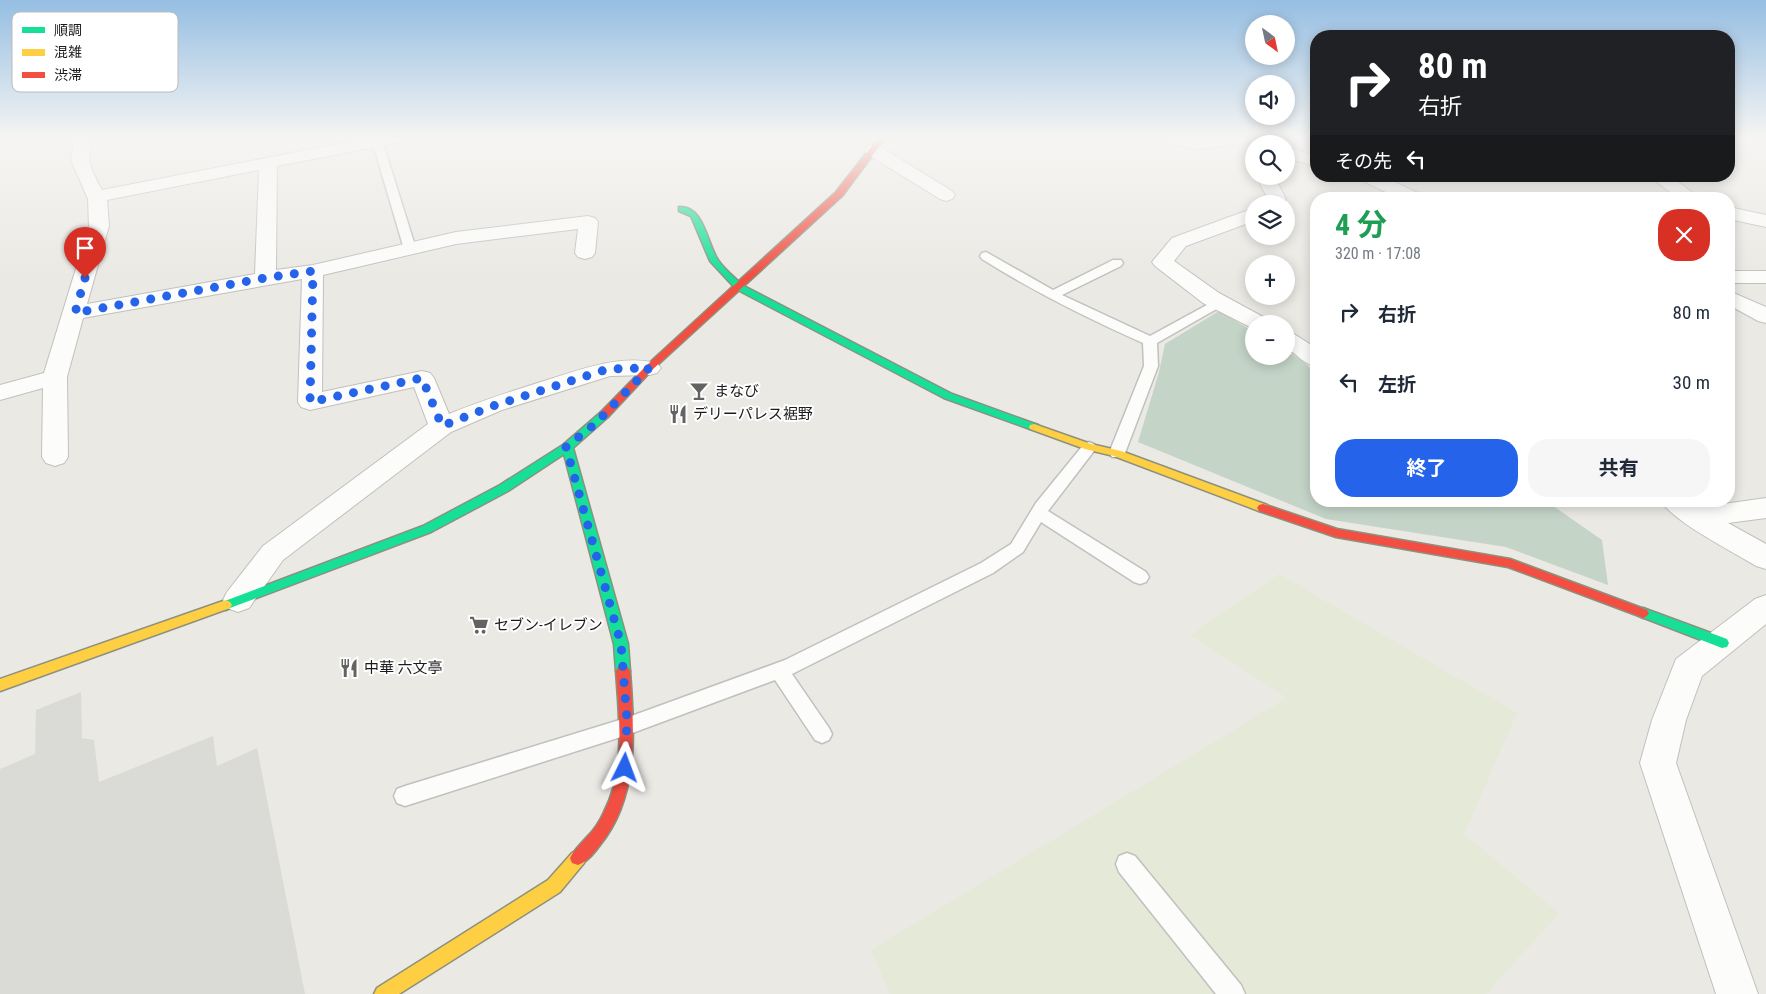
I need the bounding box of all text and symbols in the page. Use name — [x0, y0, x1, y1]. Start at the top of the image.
legend — [12, 12, 178, 92]
north arrow — [1245, 15, 1295, 65]
map controls — [1245, 15, 1295, 365]
text: 順調 — [54, 22, 82, 38]
text: 混雑 — [54, 44, 82, 60]
text: 80 m — [1418, 46, 1487, 87]
icon: right — [1335, 50, 1400, 115]
text: 渋滞 — [54, 67, 82, 83]
button: sound — [1245, 75, 1295, 125]
text: 右折 — [1418, 94, 1462, 119]
button: search — [1245, 135, 1295, 185]
icon: left — [1402, 145, 1430, 173]
text: その先 — [1335, 150, 1392, 173]
button: layers — [1245, 195, 1295, 245]
text: 4 分 — [1335, 207, 1387, 242]
button: close — [1658, 209, 1710, 261]
pin — [64, 227, 106, 278]
icon: arrive — [71, 234, 99, 262]
text: 320 m · 17:08 — [1335, 244, 1421, 263]
button: + — [1245, 255, 1295, 305]
icon: right — [1335, 298, 1363, 326]
text: 80 m — [1673, 301, 1710, 324]
text: 右折 — [1378, 303, 1416, 326]
button: − — [1245, 315, 1295, 365]
icon: left — [1335, 368, 1363, 396]
text: 30 m — [1673, 371, 1710, 394]
text: 左折 — [1378, 373, 1416, 396]
bar icon: まなび — [688, 380, 710, 402]
place label: まなび — [714, 382, 759, 400]
restaurant icon: デリーパレス裾野 — [667, 403, 689, 425]
place label: デリーパレス裾野 — [693, 405, 813, 423]
button: 終了 — [1335, 439, 1518, 497]
button: 共有 — [1528, 439, 1710, 497]
supermarket icon: セブン-イレブン — [468, 614, 490, 636]
place label: セブン-イレブン — [494, 616, 603, 634]
restaurant icon: 中華 六文亭 — [338, 657, 360, 679]
place label: 中華 六文亭 — [364, 659, 442, 677]
position arrow — [598, 741, 650, 793]

